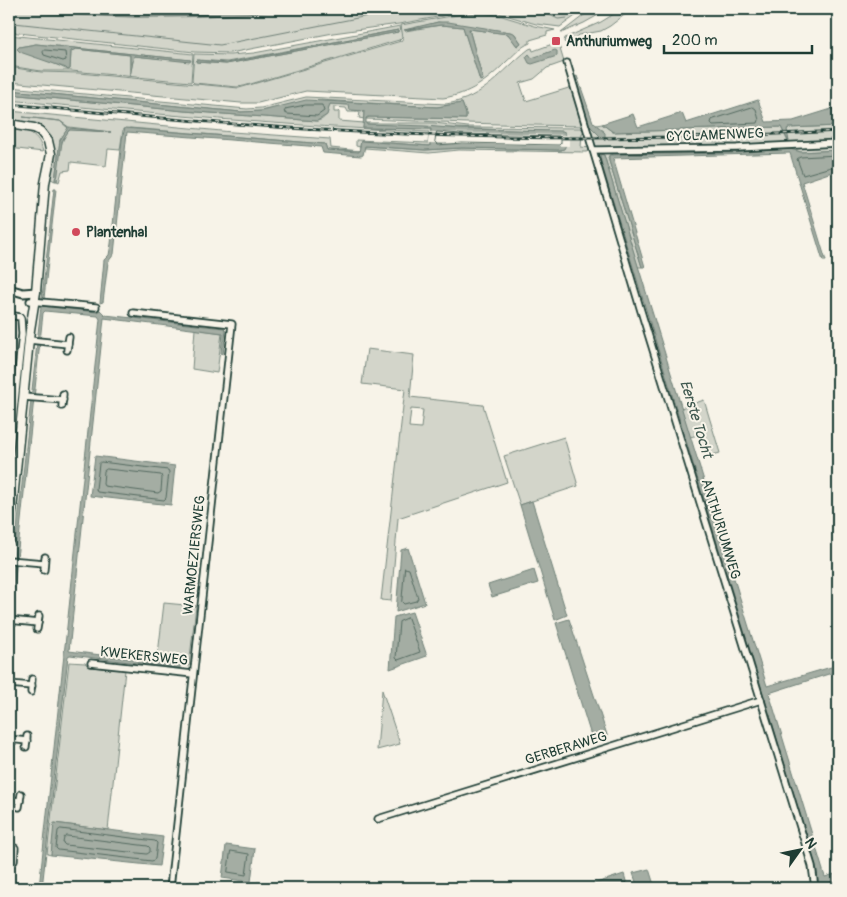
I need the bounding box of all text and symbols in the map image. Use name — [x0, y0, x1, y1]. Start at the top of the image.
scale bar — [664, 22, 812, 54]
text: 200 m — [672, 31, 717, 50]
place label: Anthuriumweg — [566, 33, 652, 50]
marker: Anthuriumweg — [550, 35, 562, 47]
street label: CYCLAMENWEG — [666, 125, 764, 145]
place label: Plantenhal — [86, 224, 148, 241]
marker: Plantenhal — [70, 226, 82, 238]
water label: Eerste Tocht — [675, 378, 717, 462]
street label: ANTHURIUMWEG — [698, 477, 744, 581]
street label: WARMOEZIERSWEG — [179, 494, 209, 616]
street label: KWEKERSWEG — [99, 643, 189, 669]
street label: GERBERAWEG — [523, 727, 609, 769]
north arrow — [774, 824, 824, 874]
text: N — [801, 835, 820, 852]

